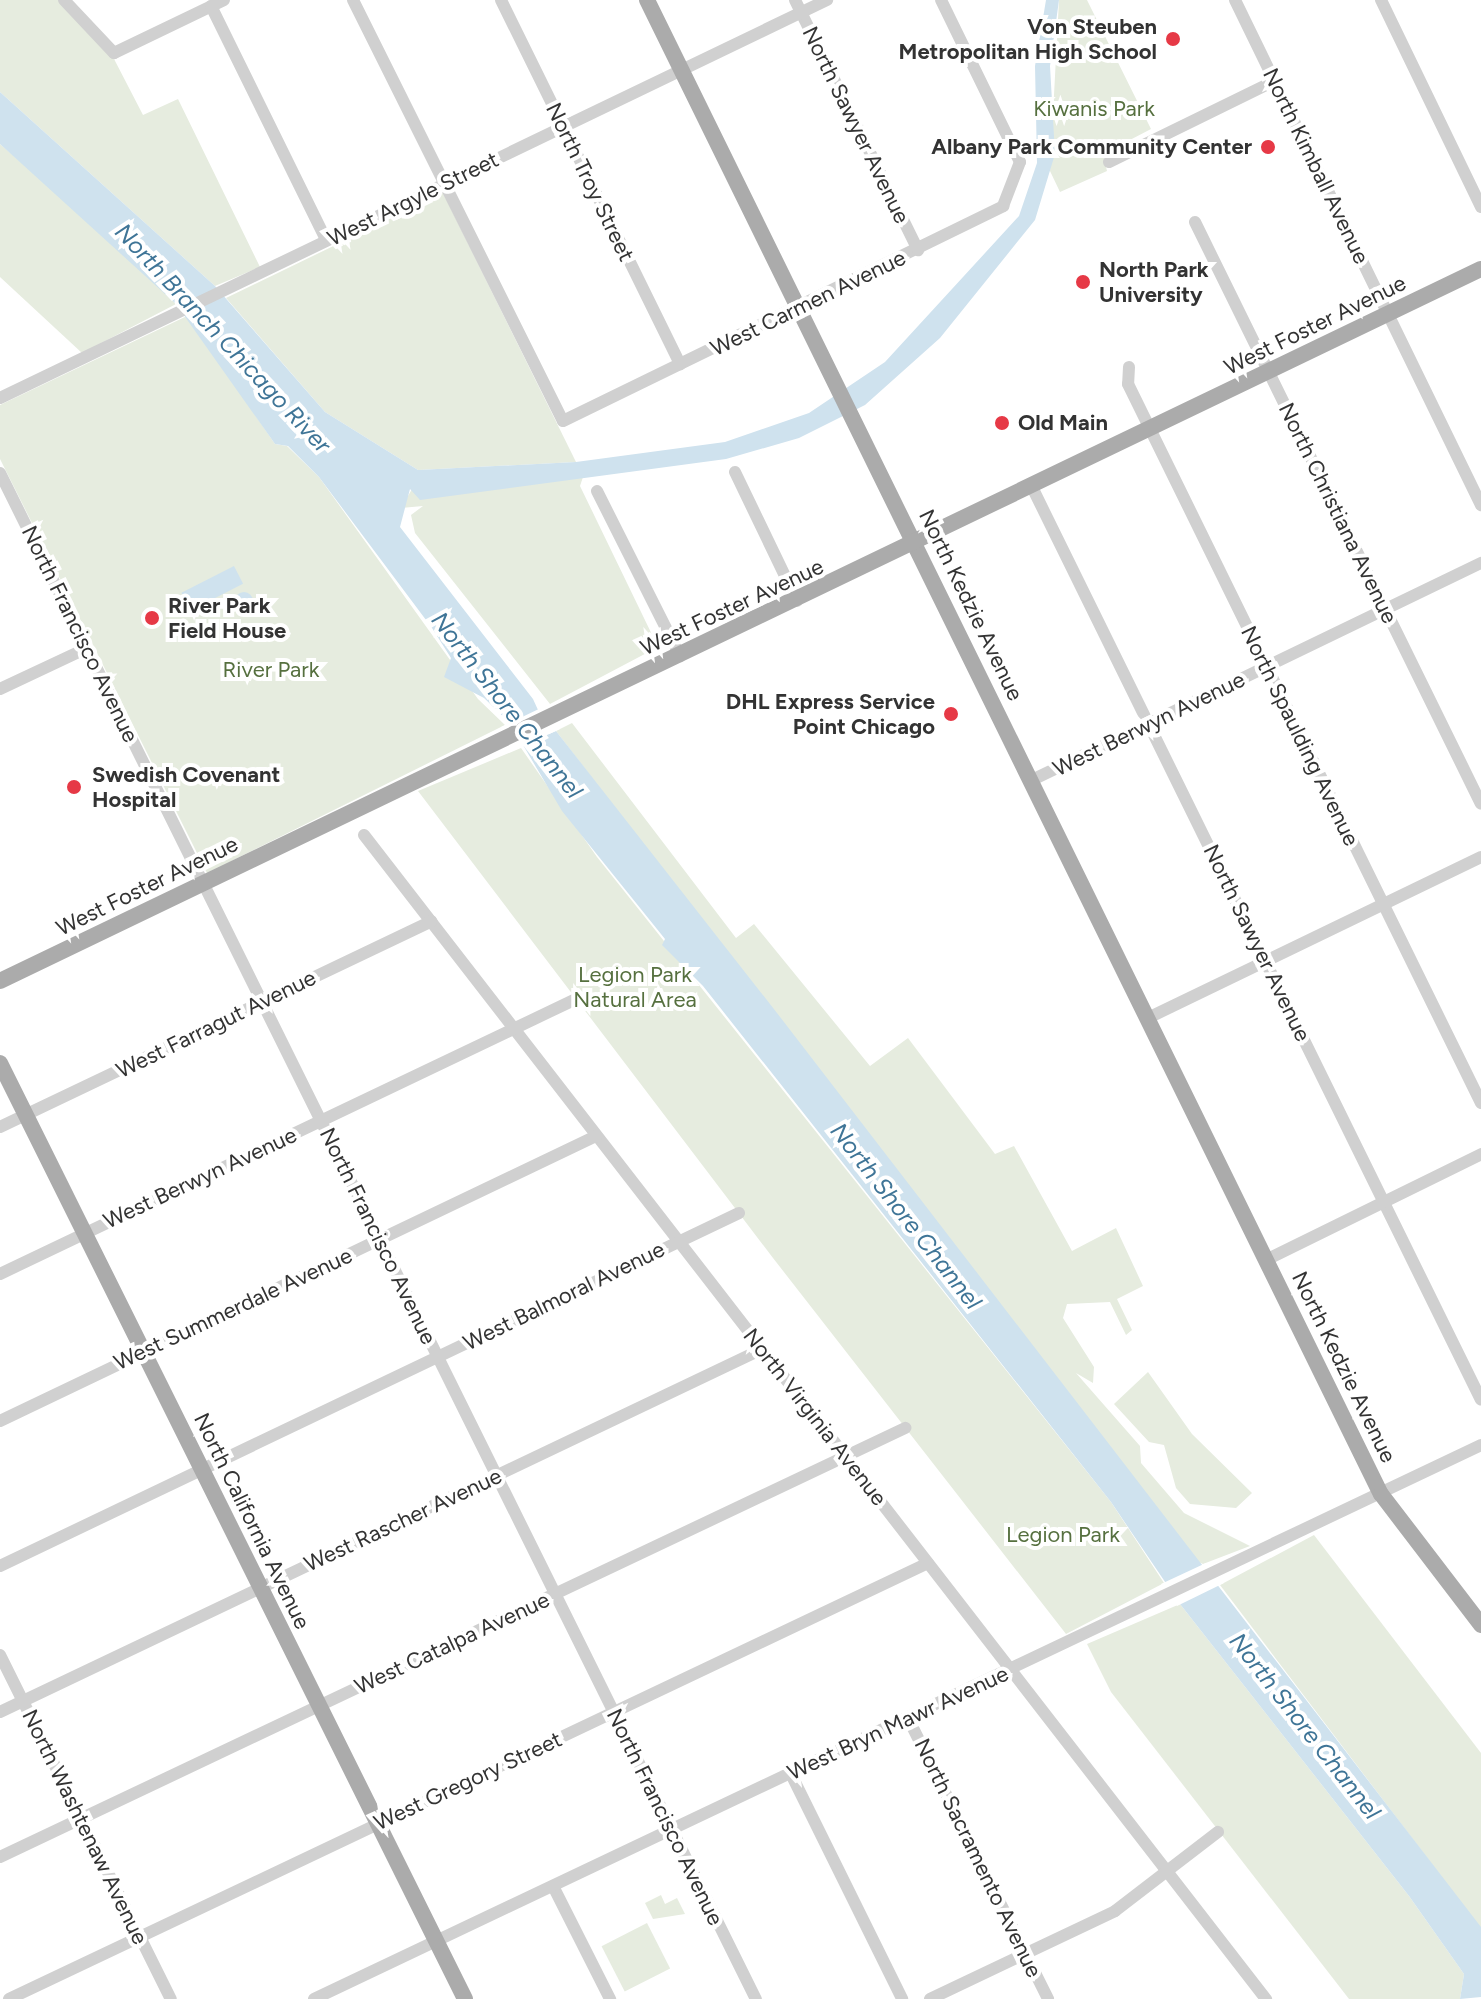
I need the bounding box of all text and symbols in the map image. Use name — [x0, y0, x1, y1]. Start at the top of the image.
place label: Von Steuben Metropolitan High School — [899, 13, 1157, 64]
street label: North Sawyer Avenue — [797, 22, 915, 228]
marker: Von Steuben Metropolitan High School — [1164, 30, 1182, 48]
street label: North Kimball Avenue — [1257, 64, 1375, 268]
park label: Kiwanis Park — [1033, 96, 1155, 122]
street label: North Troy Street — [540, 99, 640, 265]
place label: Albany Park Community Center — [931, 134, 1252, 160]
marker: Albany Park Community Center — [1259, 138, 1277, 156]
street label: West Argyle Street — [323, 146, 503, 252]
water label: North Branch Chicago River — [109, 217, 337, 459]
street label: West Carmen Avenue — [706, 244, 910, 362]
place label: North Park University — [1099, 256, 1209, 308]
street label: West Foster Avenue — [1220, 270, 1410, 380]
marker: North Park University — [1074, 273, 1092, 291]
street label: North Christiana Avenue — [1273, 398, 1403, 628]
place label: Old Main — [1018, 410, 1108, 436]
marker: Old Main — [993, 414, 1011, 432]
street label: North Kedzie Avenue — [913, 505, 1029, 705]
street label: North Francisco Avenue — [16, 521, 144, 747]
street label: West Foster Avenue — [636, 553, 828, 661]
place label: River Park Field House — [168, 592, 286, 644]
water label: North Shore Channel — [425, 606, 589, 804]
marker: River Park Field House — [143, 609, 161, 627]
street label: North Spaulding Avenue — [1235, 622, 1365, 850]
park label: River Park — [223, 657, 319, 683]
street label: West Berwyn Avenue — [1049, 666, 1249, 782]
place label: DHL Express Service Point Chicago — [726, 688, 935, 740]
marker: DHL Express Service Point Chicago — [942, 705, 960, 723]
place label: Swedish Covenant Hospital — [92, 761, 280, 812]
marker: Swedish Covenant Hospital — [63, 776, 85, 798]
street label: West Foster Avenue — [52, 831, 242, 941]
street label: North Sawyer Avenue — [1198, 840, 1316, 1046]
park label: Legion Park Natural Area — [573, 961, 697, 1012]
street label: West Farragut Avenue — [112, 964, 320, 1084]
water label: North Shore Channel — [824, 1117, 988, 1315]
street label: West Berwyn Avenue — [99, 1122, 301, 1234]
street label: North Francisco Avenue — [314, 1123, 442, 1349]
street label: West Balmoral Avenue — [459, 1236, 669, 1356]
street label: West Summerdale Avenue — [110, 1242, 356, 1376]
street label: North Kedzie Avenue — [1286, 1267, 1402, 1467]
street label: North Virginia Avenue — [738, 1323, 892, 1511]
street label: North California Avenue — [188, 1409, 316, 1633]
street label: West Rascher Avenue — [300, 1463, 506, 1577]
park label: Legion Park — [1006, 1522, 1120, 1548]
street label: West Catalpa Avenue — [350, 1586, 554, 1700]
water label: North Shore Channel — [1223, 1627, 1387, 1825]
street label: West Bryn Mawr Avenue — [783, 1660, 1013, 1786]
street label: North Francisco Avenue — [601, 1704, 729, 1930]
street label: North Washtenaw Avenue — [17, 1705, 153, 1949]
street label: West Gregory Street — [370, 1726, 566, 1836]
street label: North Sacramento Avenue — [909, 1734, 1047, 1982]

